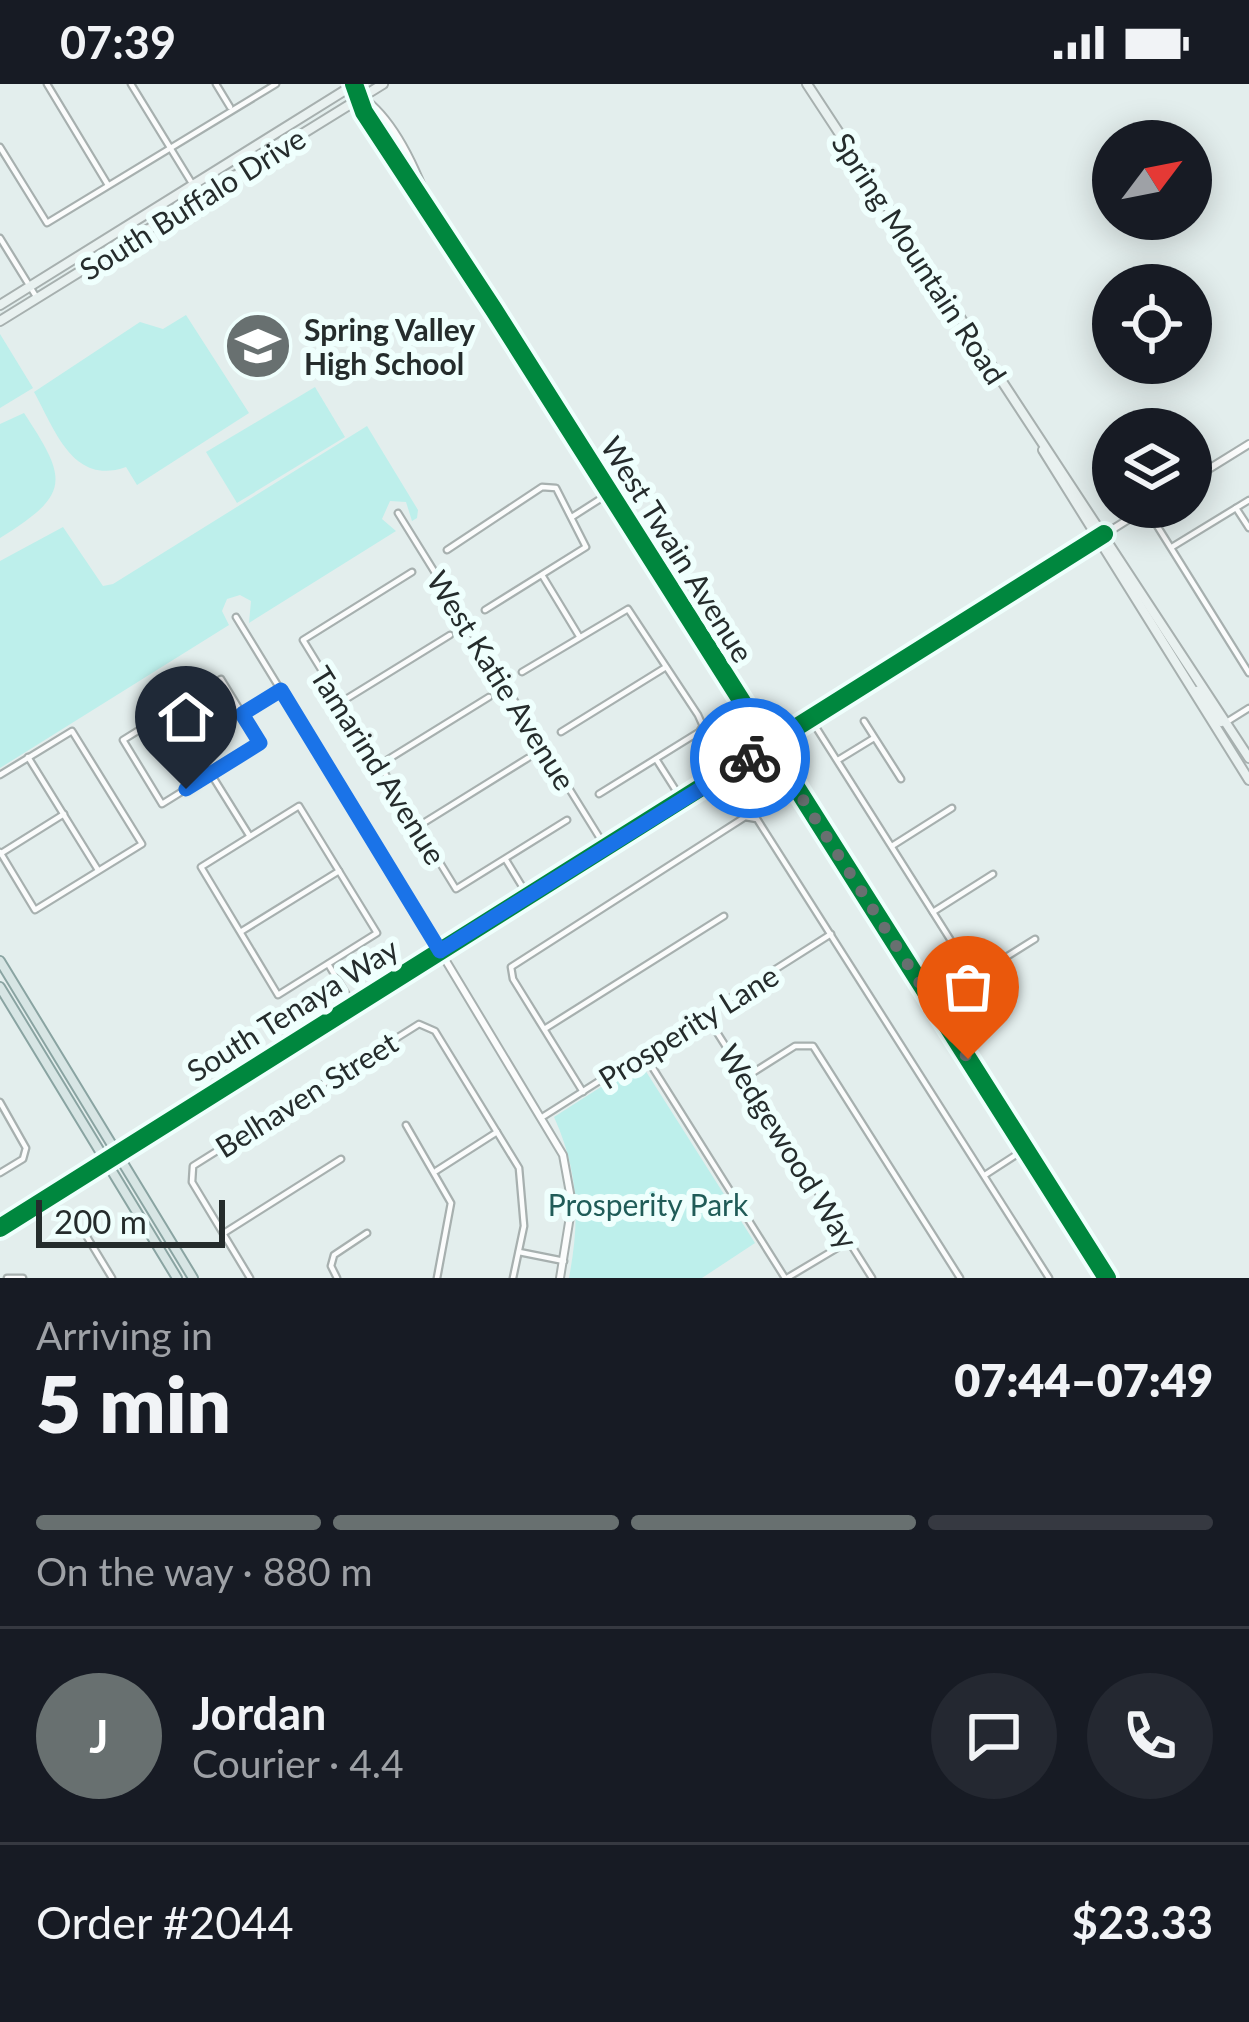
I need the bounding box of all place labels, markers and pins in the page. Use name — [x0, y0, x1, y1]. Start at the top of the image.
school or university icon: Spring Valley High School — [223, 311, 293, 381]
place label: Spring Valley High School — [304, 311, 475, 381]
pin — [135, 666, 237, 789]
pin — [917, 936, 1019, 1059]

